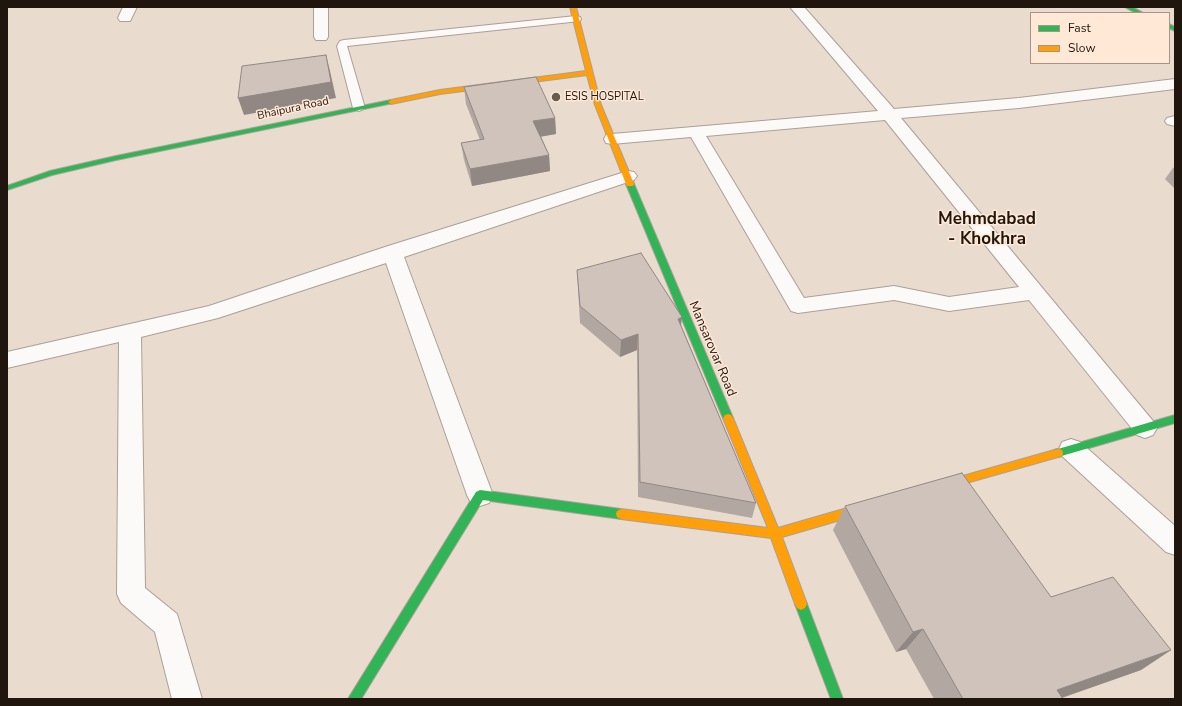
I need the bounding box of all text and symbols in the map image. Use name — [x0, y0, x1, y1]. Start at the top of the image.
legend — [1030, 12, 1170, 64]
text: Fast — [1068, 20, 1091, 36]
text: Slow — [1068, 40, 1096, 56]
place label: ESIS HOSPITAL — [565, 90, 644, 104]
marker: ESIS HOSPITAL — [550, 91, 562, 103]
street label: Bhaipura Road — [256, 95, 330, 123]
district label: Mehmdabad - Khokhra — [938, 210, 1036, 250]
street label: Mansarovar Road — [685, 299, 739, 399]

